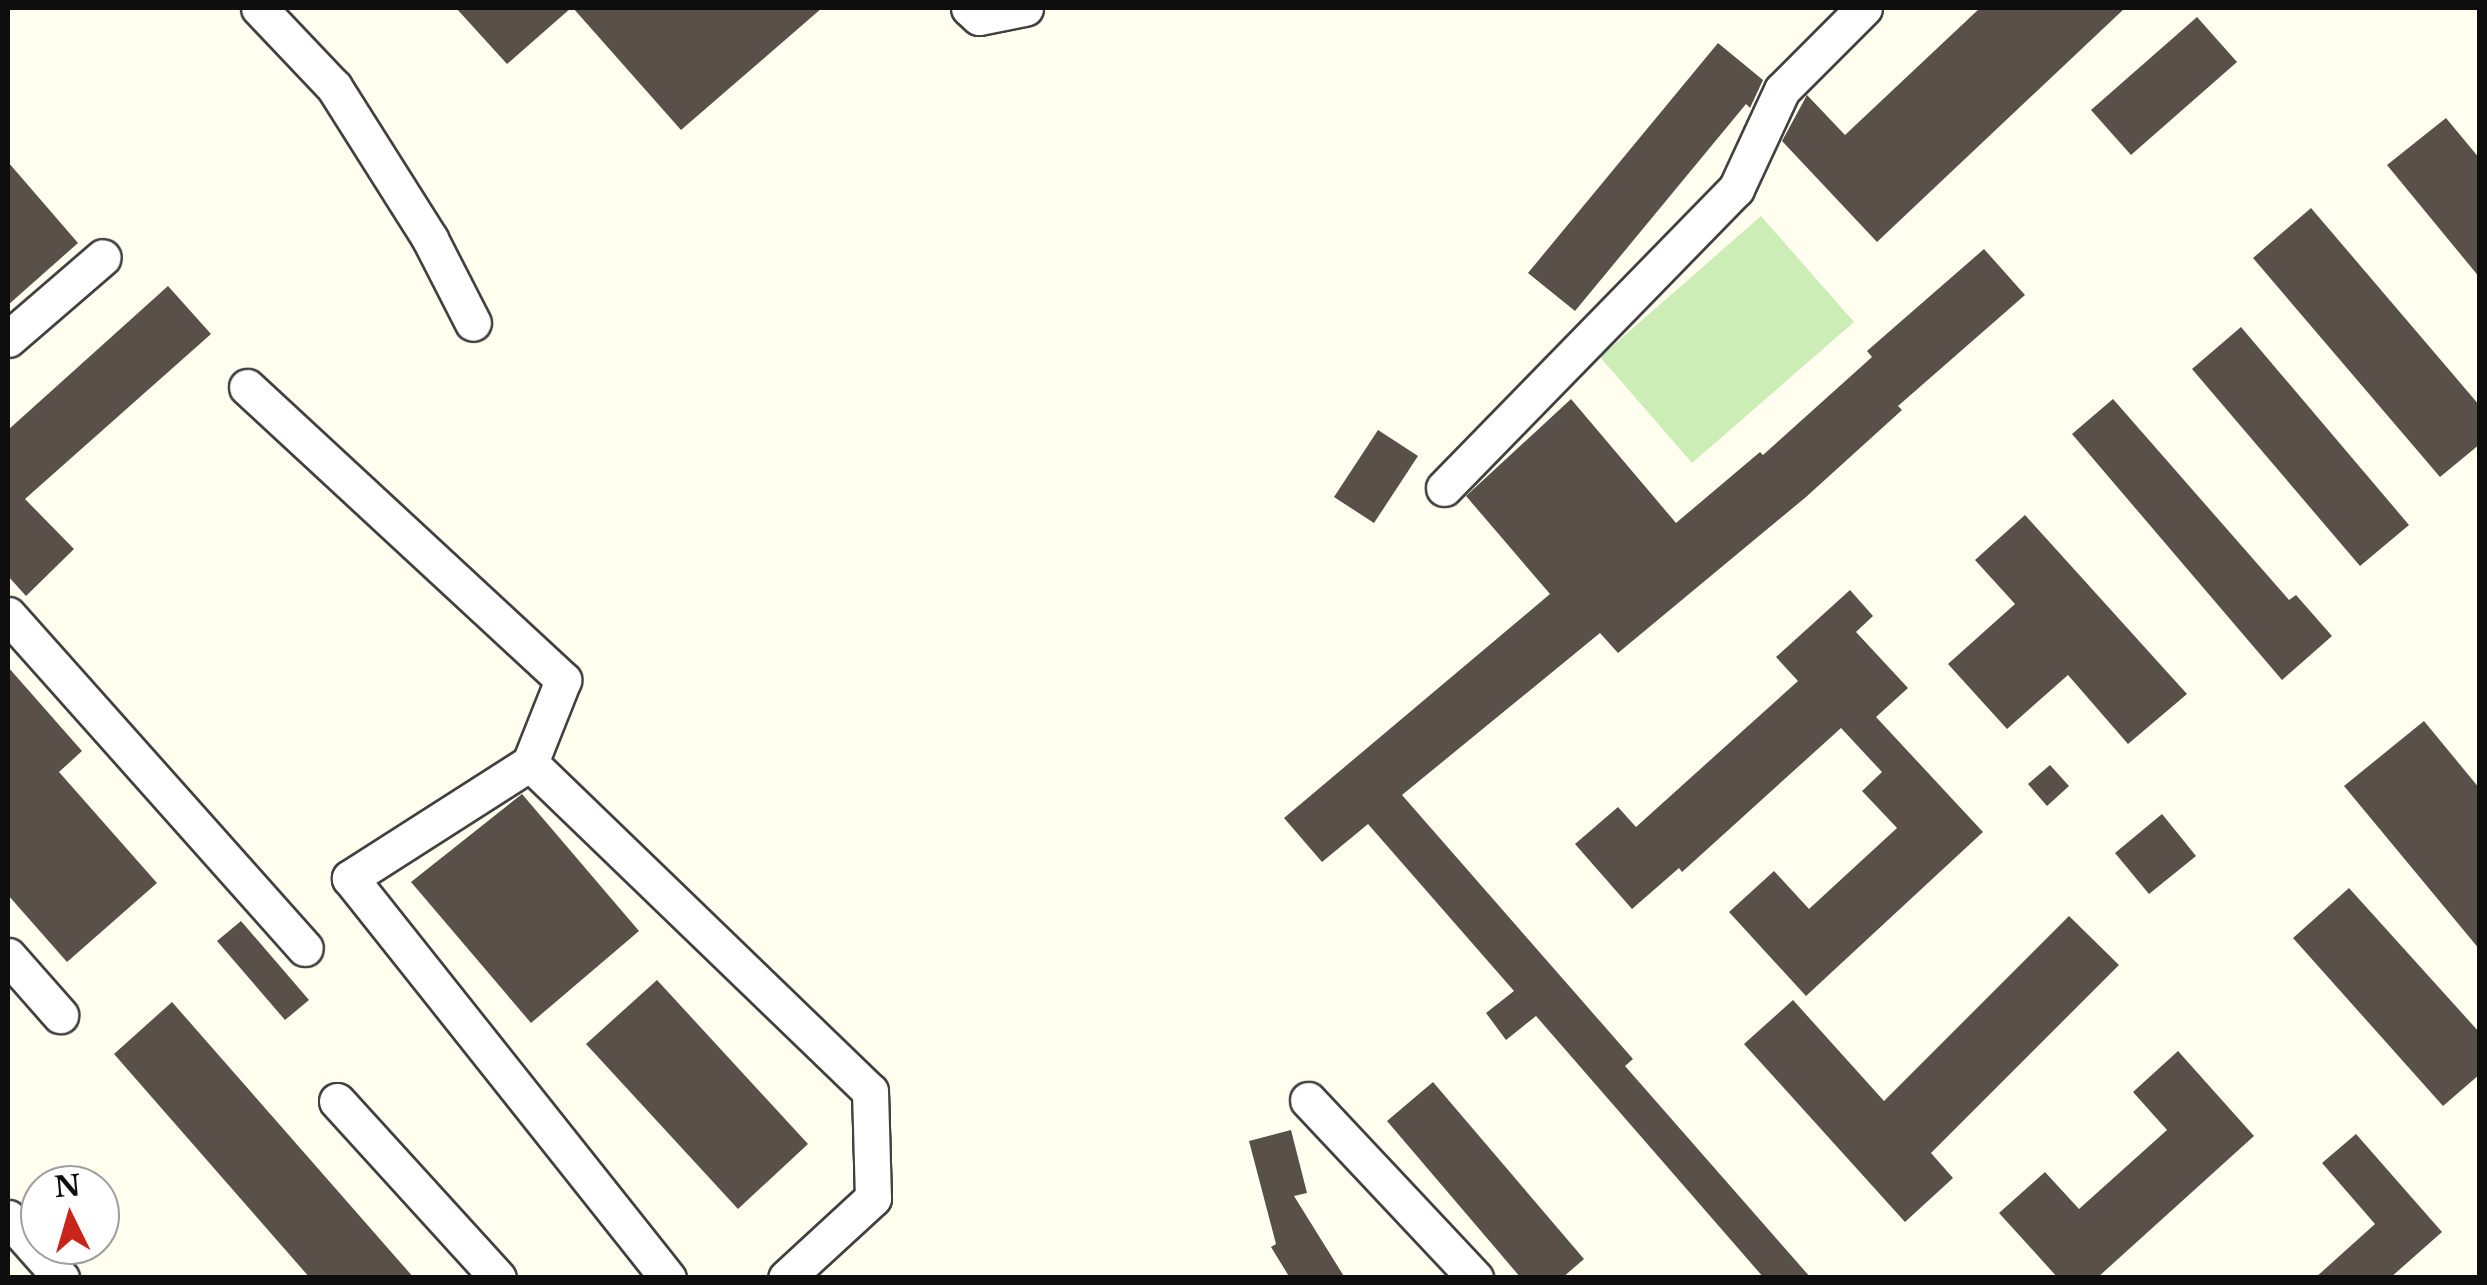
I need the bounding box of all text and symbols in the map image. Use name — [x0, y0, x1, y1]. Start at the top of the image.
north arrow — [20, 1165, 120, 1265]
text: N — [53, 1168, 82, 1205]

